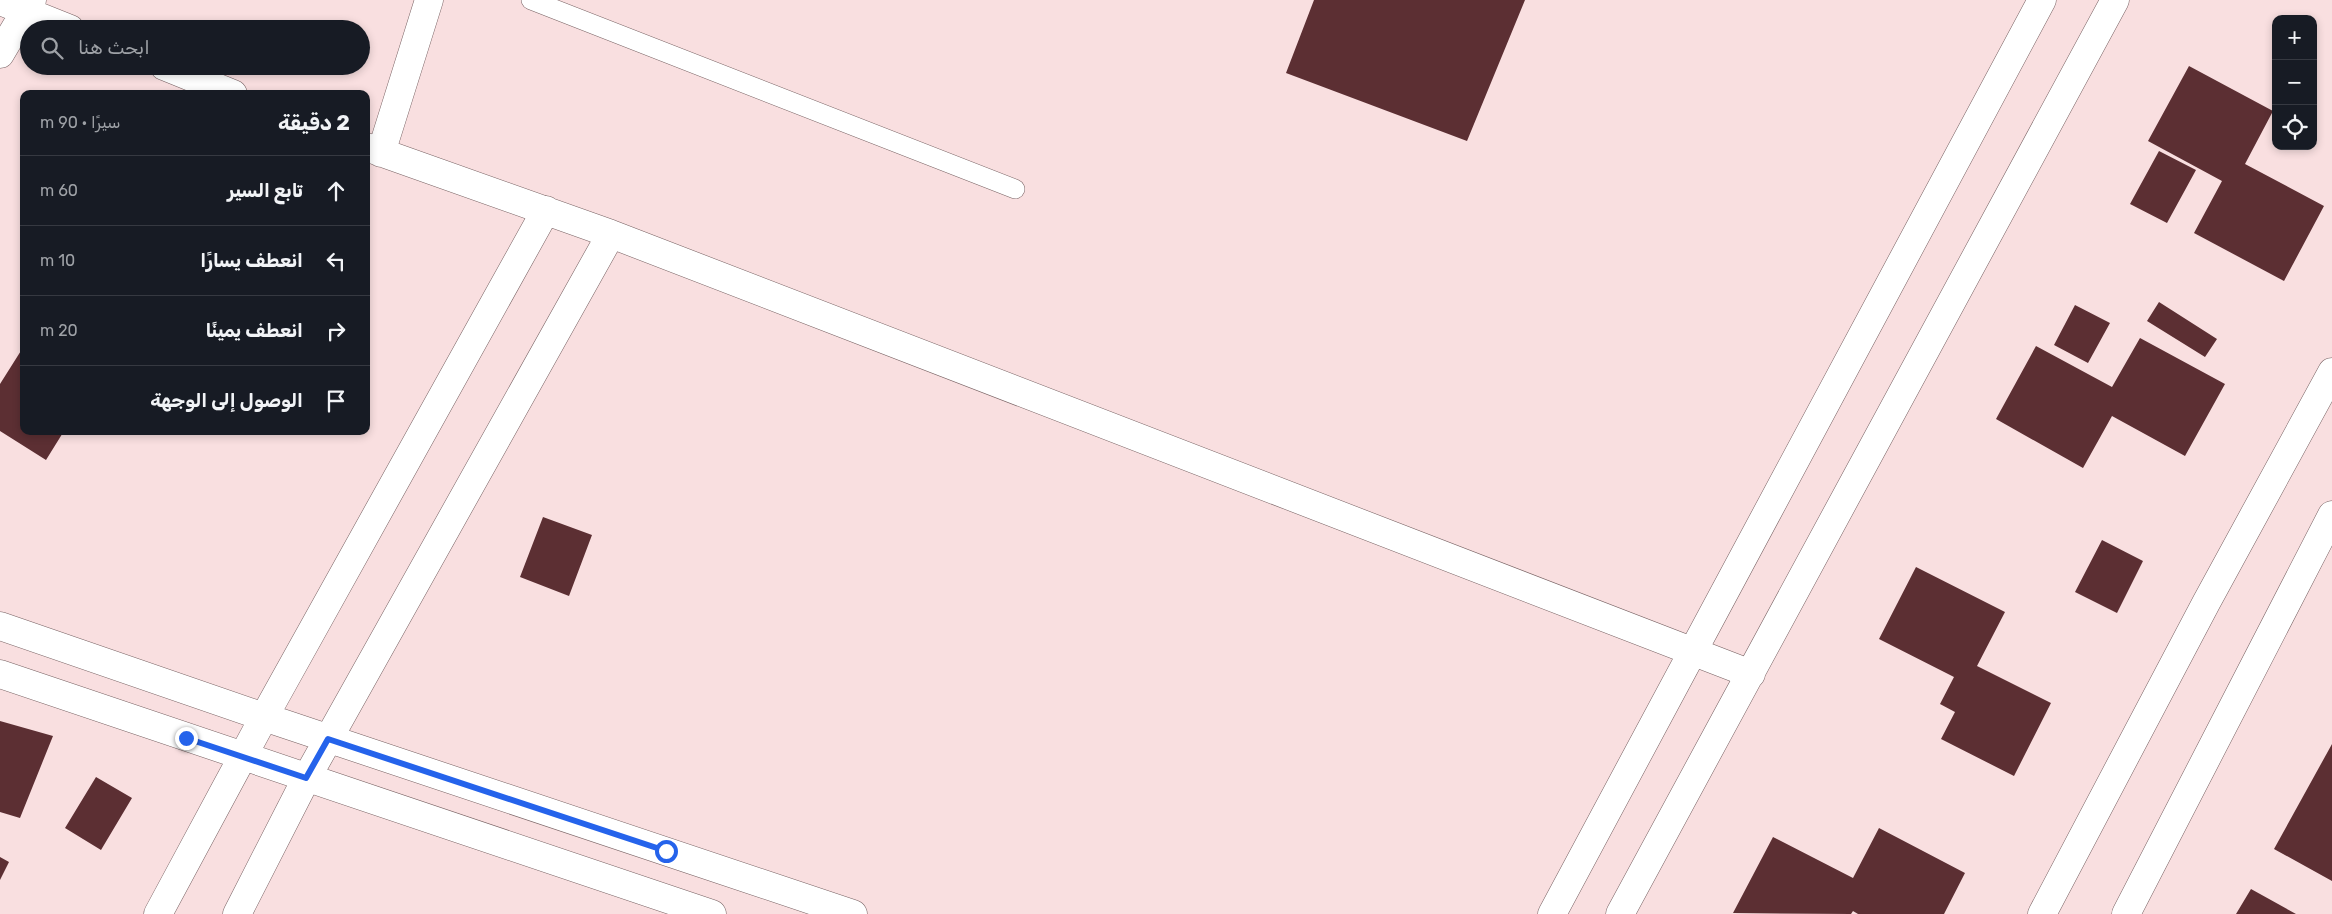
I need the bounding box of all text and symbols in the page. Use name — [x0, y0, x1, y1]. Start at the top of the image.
map controls — [2272, 15, 2317, 150]
button: + — [2272, 15, 2317, 60]
search box — [20, 20, 370, 75]
icon: search — [38, 34, 66, 62]
text: ابحث هنا — [78, 36, 150, 59]
button: − — [2272, 60, 2317, 105]
button: locate — [2272, 105, 2317, 150]
text: 2 دقيقة — [278, 110, 350, 135]
text: سيرًا · 90 m — [40, 113, 121, 132]
icon: ahead — [322, 177, 350, 205]
text: تابع السير — [227, 179, 303, 202]
text: 60 m — [40, 181, 78, 200]
icon: left — [322, 247, 350, 275]
text: انعطف يسارًا — [200, 249, 303, 272]
text: 10 m — [40, 251, 75, 270]
icon: right — [322, 317, 350, 345]
text: انعطف يمينًا — [206, 319, 303, 342]
text: 20 m — [40, 321, 78, 340]
icon: arrive — [322, 387, 350, 415]
text: الوصول إلى الوجهة — [150, 389, 303, 412]
route end — [175, 727, 198, 750]
route start — [655, 840, 678, 863]

